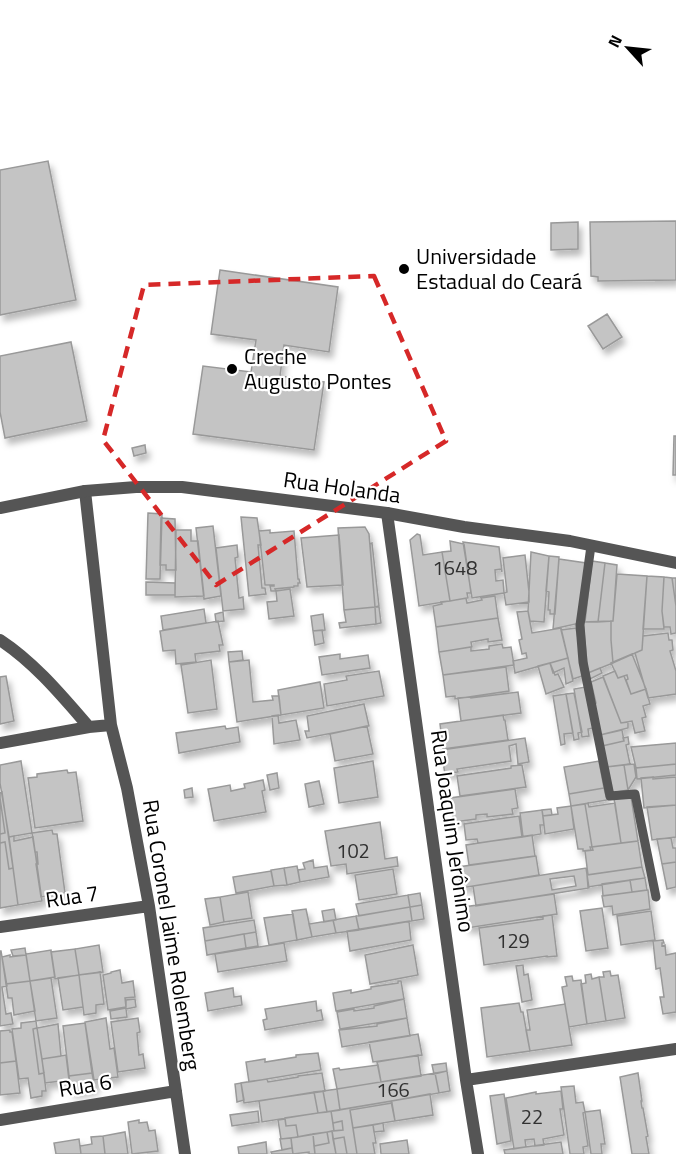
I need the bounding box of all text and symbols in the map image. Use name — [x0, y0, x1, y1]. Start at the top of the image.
north arrow — [598, 18, 658, 78]
text: N — [601, 31, 628, 52]
place label: Universidade Estadual do Ceará — [416, 239, 582, 298]
marker: Universidade Estadual do Ceará — [397, 262, 411, 276]
place label: Creche Augusto Pontes — [244, 339, 392, 398]
marker: Creche Augusto Pontes — [225, 362, 239, 376]
street label: Rua Holanda — [281, 462, 403, 512]
house number: 1648 — [433, 552, 477, 583]
street label: Rua Joaquim Jerônimo — [422, 728, 484, 934]
street label: Rua Coronel Jaime Rolemberg — [134, 797, 210, 1073]
house number: 102 — [336, 835, 370, 866]
street label: Rua 7 — [43, 875, 101, 917]
house number: 129 — [496, 925, 530, 956]
street label: Rua 6 — [56, 1064, 114, 1106]
house number: 166 — [376, 1074, 410, 1105]
house number: 22 — [521, 1101, 543, 1132]

